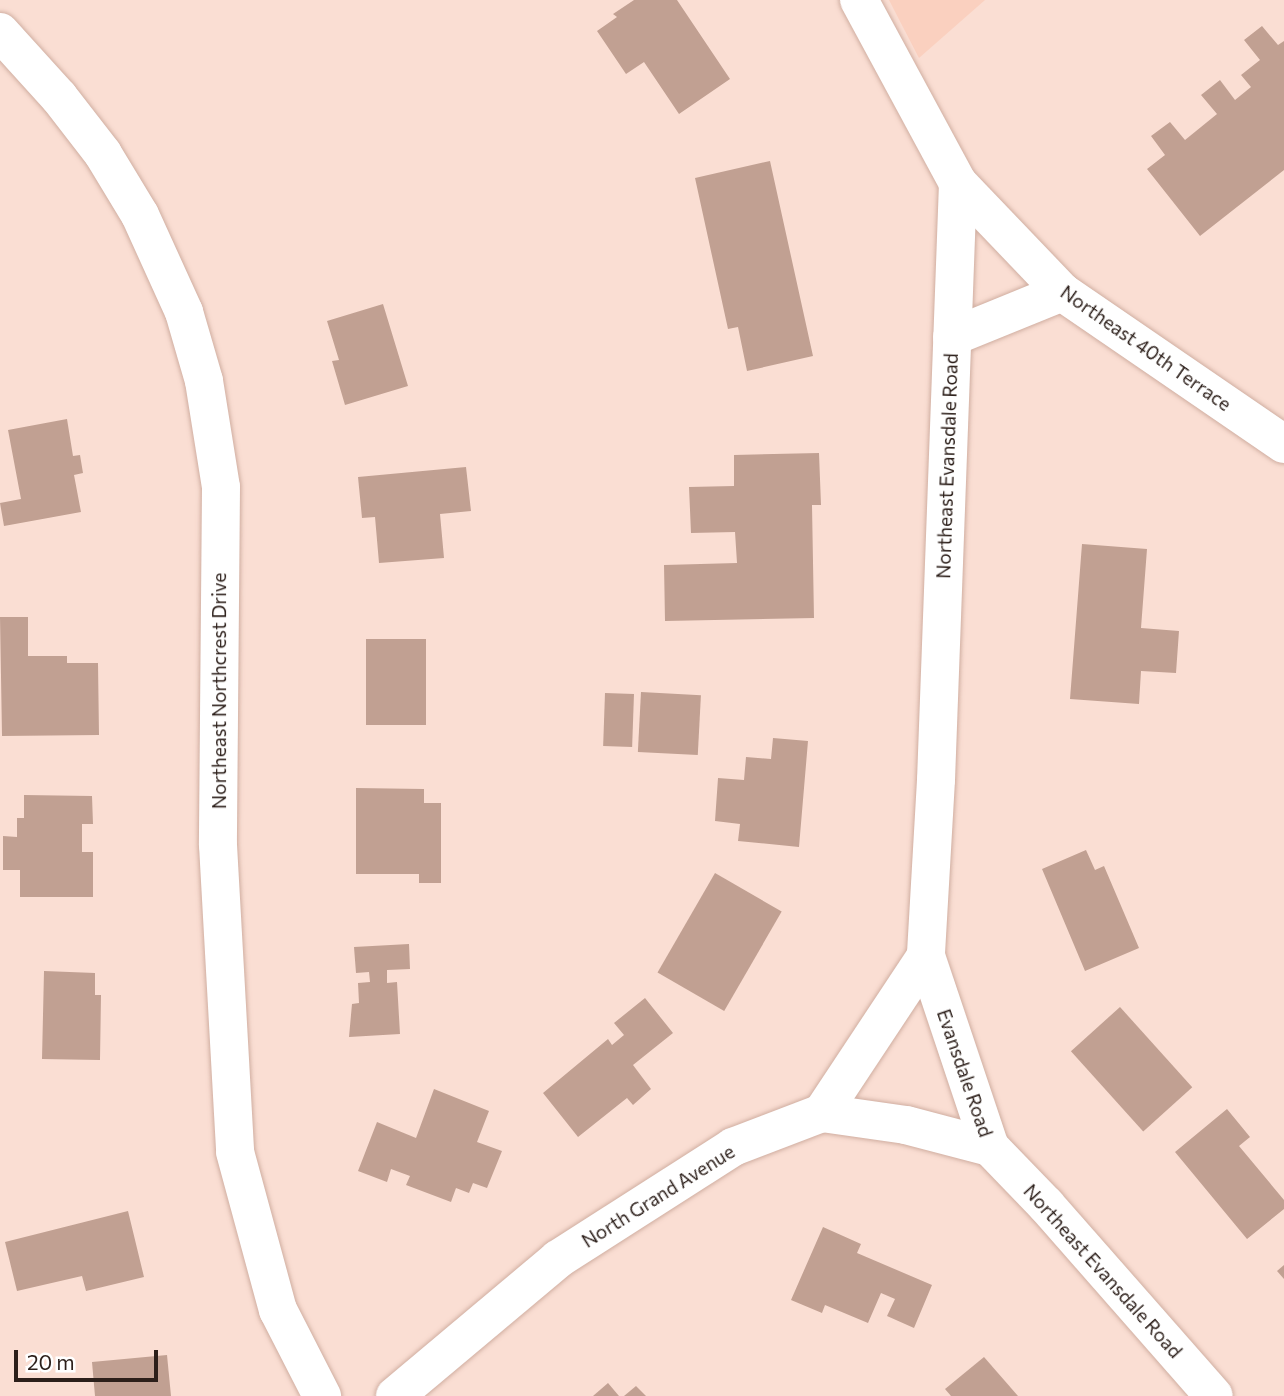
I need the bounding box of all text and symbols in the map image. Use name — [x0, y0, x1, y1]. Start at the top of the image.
street label: Northeast 40th Terrace — [1056, 280, 1236, 416]
street label: Northeast Evansdale Road — [932, 353, 962, 579]
street label: Northeast Northcrest Drive — [208, 573, 230, 809]
street label: Evansdale Road — [932, 1006, 998, 1140]
street label: North Grand Avenue — [577, 1140, 739, 1252]
street label: Northeast Evansdale Road — [1019, 1180, 1187, 1362]
scale bar — [18, 1336, 161, 1380]
text: 20 m — [27, 1349, 75, 1374]

